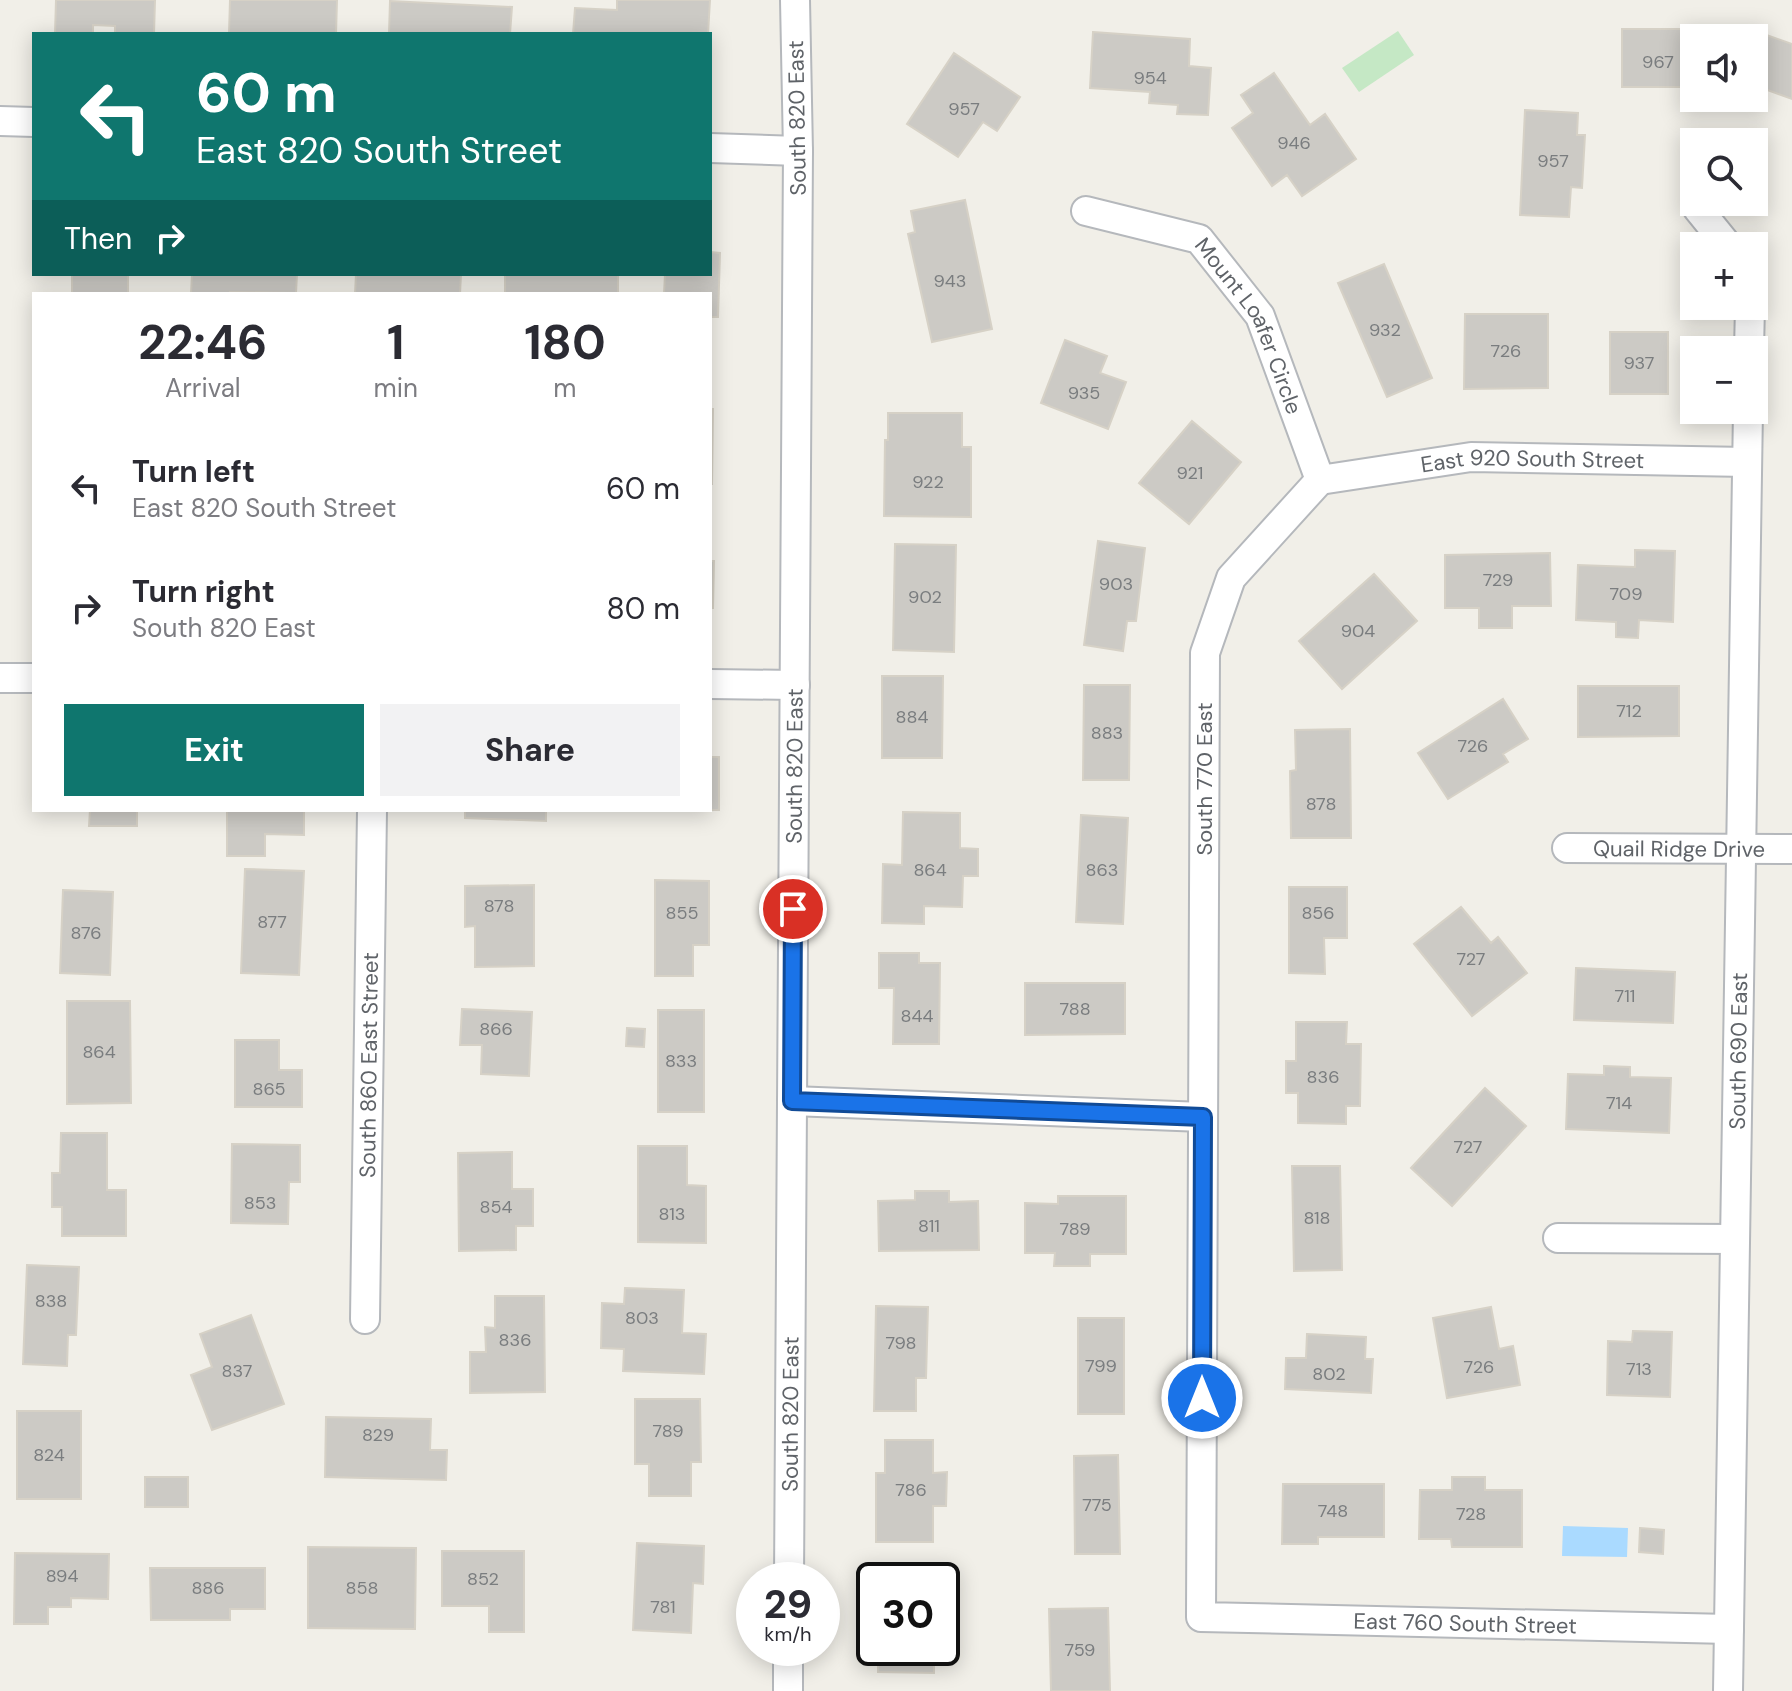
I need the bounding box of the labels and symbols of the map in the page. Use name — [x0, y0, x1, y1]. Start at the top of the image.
street label: South 820 East — [781, 40, 813, 196]
house number: 967 — [1642, 50, 1674, 74]
house number: 954 — [1133, 66, 1167, 90]
house number: 957 — [948, 97, 980, 121]
house number: 946 — [1277, 131, 1311, 155]
house number: 957 — [1537, 149, 1569, 173]
street label: Mount Loafer Circle — [1189, 231, 1309, 418]
house number: 943 — [934, 269, 966, 293]
house number: 932 — [1369, 318, 1401, 342]
house number: 726 — [1491, 339, 1521, 363]
house number: 937 — [1624, 351, 1654, 375]
house number: 935 — [1068, 381, 1100, 405]
street label: East 920 South Street — [1419, 442, 1645, 479]
house number: 921 — [1177, 461, 1203, 485]
house number: 922 — [912, 470, 944, 494]
house number: 729 — [1483, 568, 1513, 592]
house number: 903 — [1099, 572, 1133, 596]
house number: 709 — [1610, 582, 1642, 606]
house number: 902 — [908, 585, 942, 609]
house number: 904 — [1341, 619, 1375, 643]
street label: South 820 East — [779, 688, 809, 844]
house number: 712 — [1616, 699, 1642, 723]
street label: South 770 East — [1190, 702, 1219, 856]
house number: 884 — [896, 705, 928, 729]
house number: 883 — [1091, 721, 1123, 745]
house number: 726 — [1458, 734, 1488, 758]
house number: 878 — [1306, 792, 1336, 816]
street label: Quail Ridge Drive — [1593, 834, 1765, 863]
house number: 864 — [913, 858, 947, 882]
house number: 863 — [1086, 858, 1118, 882]
pin — [759, 875, 827, 943]
house number: 878 — [484, 894, 514, 918]
house number: 855 — [666, 901, 698, 925]
house number: 856 — [1301, 901, 1335, 925]
house number: 877 — [257, 910, 287, 934]
house number: 876 — [71, 921, 101, 945]
house number: 727 — [1457, 947, 1485, 971]
street label: South 860 East Street — [352, 952, 385, 1178]
street label: South 690 East — [1722, 972, 1754, 1130]
house number: 711 — [1615, 984, 1635, 1008]
house number: 788 — [1059, 997, 1091, 1021]
house number: 844 — [901, 1004, 933, 1028]
house number: 866 — [479, 1017, 513, 1041]
house number: 864 — [82, 1040, 116, 1064]
house number: 833 — [665, 1049, 697, 1073]
house number: 836 — [1307, 1065, 1339, 1089]
house number: 865 — [253, 1077, 285, 1101]
house number: 714 — [1606, 1091, 1632, 1115]
house number: 727 — [1454, 1135, 1482, 1159]
house number: 853 — [244, 1191, 276, 1215]
house number: 854 — [480, 1195, 512, 1219]
house number: 813 — [659, 1202, 685, 1226]
house number: 818 — [1303, 1206, 1331, 1230]
house number: 811 — [918, 1214, 940, 1238]
house number: 789 — [1059, 1217, 1091, 1241]
house number: 838 — [35, 1289, 67, 1313]
house number: 803 — [625, 1306, 659, 1330]
house number: 836 — [499, 1328, 531, 1352]
house number: 798 — [885, 1331, 917, 1355]
street label: South 820 East — [775, 1336, 805, 1492]
house number: 799 — [1085, 1354, 1117, 1378]
house number: 726 — [1464, 1355, 1494, 1379]
position arrow — [1160, 1356, 1244, 1440]
house number: 713 — [1626, 1357, 1652, 1381]
house number: 837 — [222, 1359, 252, 1383]
house number: 802 — [1312, 1362, 1346, 1386]
house number: 789 — [652, 1419, 684, 1443]
house number: 829 — [362, 1423, 394, 1447]
house number: 824 — [33, 1443, 65, 1467]
house number: 786 — [895, 1478, 927, 1502]
house number: 775 — [1082, 1493, 1112, 1517]
house number: 748 — [1318, 1499, 1348, 1523]
house number: 728 — [1456, 1502, 1486, 1526]
speed limit sign: 30 — [856, 1562, 960, 1666]
house number: 894 — [46, 1564, 78, 1588]
house number: 852 — [467, 1567, 499, 1591]
house number: 886 — [191, 1576, 225, 1600]
house number: 858 — [346, 1576, 378, 1600]
house number: 781 — [650, 1595, 676, 1619]
street label: East 760 South Street — [1353, 1606, 1577, 1640]
house number: 759 — [1065, 1638, 1095, 1662]

